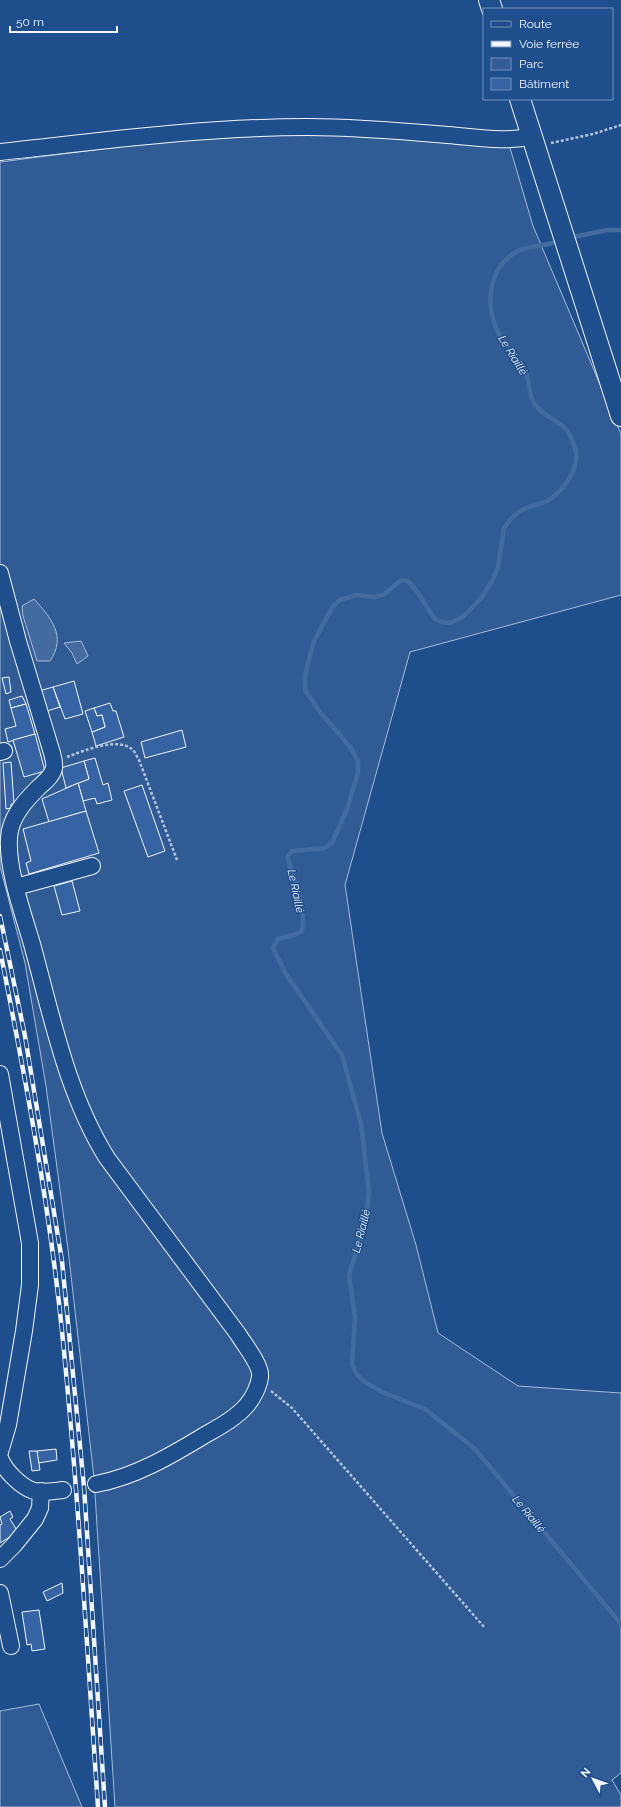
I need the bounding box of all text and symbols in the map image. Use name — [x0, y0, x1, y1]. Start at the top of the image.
scale bar — [10, 8, 117, 34]
legend — [483, 8, 613, 100]
text: 50 m — [16, 15, 44, 29]
text: Route — [519, 17, 552, 31]
text: Voie ferrée — [519, 37, 579, 51]
text: Parc — [519, 57, 544, 71]
text: Bâtiment — [519, 77, 569, 91]
water label: Le Riaillé — [495, 333, 530, 378]
water label: Le Riaillé — [285, 868, 306, 914]
water label: Le Riaillé — [350, 1208, 373, 1254]
water label: Le Riaillé — [509, 1493, 548, 1536]
north arrow — [573, 1759, 613, 1799]
text: N — [578, 1765, 593, 1780]

